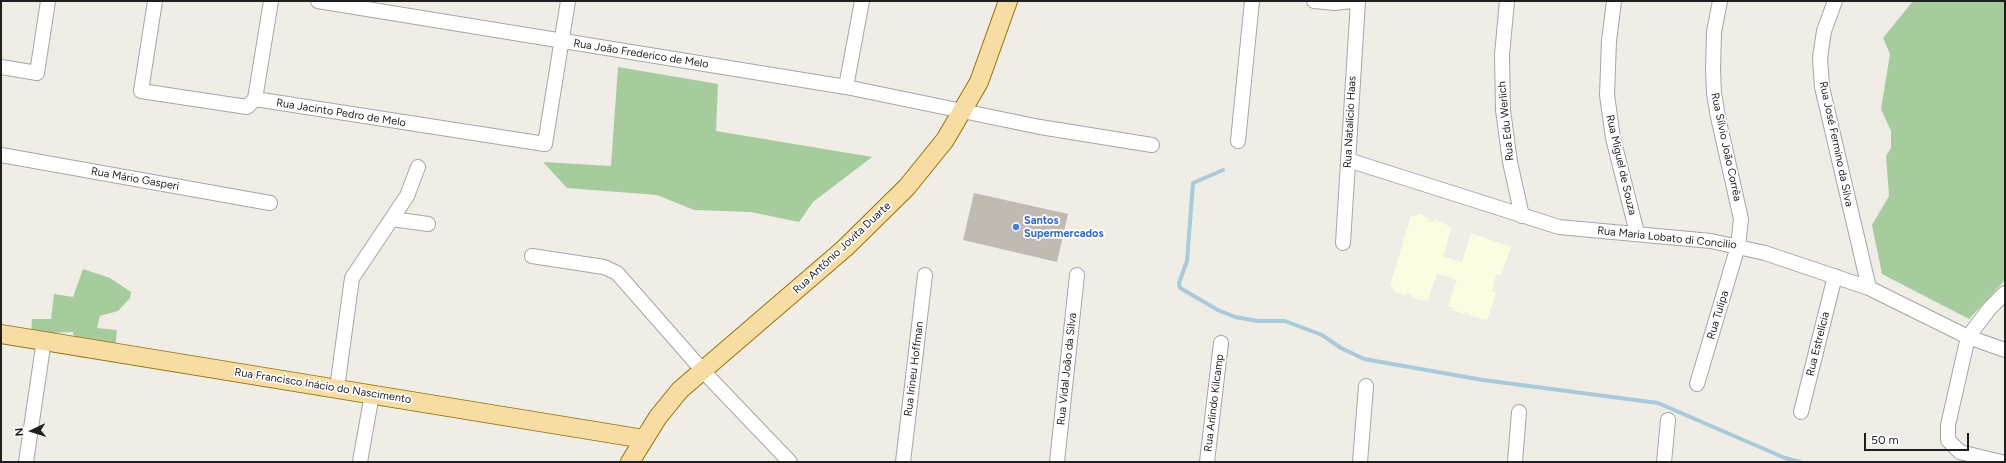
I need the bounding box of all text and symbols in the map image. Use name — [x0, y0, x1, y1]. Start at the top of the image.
street label: Rua João Frederico de Melo — [572, 37, 710, 71]
street label: Rua Natalício Haas — [1341, 76, 1359, 168]
street label: Rua Edu Werlich — [1495, 80, 1517, 162]
street label: Rua José Fermino da Silva — [1816, 80, 1856, 208]
street label: Rua Sílvio João Corrêa — [1708, 92, 1744, 202]
street label: Rua Jacinto Pedro de Melo — [275, 96, 407, 130]
street label: Rua Miguel de Souza — [1603, 114, 1639, 216]
street label: Rua Mário Gasperi — [90, 165, 180, 193]
street label: Rua Antônio Jovita Duarte — [790, 199, 894, 297]
place label: Santos Supermercados — [1024, 214, 1104, 240]
marker: Santos Supermercados — [1011, 222, 1021, 232]
street label: Rua Maria Lobato di Concilio — [1597, 224, 1737, 252]
street label: Rua Tulipa — [1704, 289, 1732, 341]
street label: Rua Estrelícia — [1804, 310, 1832, 378]
street label: Rua Vidal João da Silva — [1055, 312, 1079, 426]
street label: Rua Irineu Hoffman — [902, 321, 926, 417]
street label: Rua Arlindo Kilcamp — [1201, 353, 1227, 453]
street label: Rua Francisco Inácio do Nascimento — [234, 365, 412, 407]
north arrow — [12, 411, 52, 451]
scale bar — [1866, 425, 1971, 451]
text: N — [13, 427, 26, 437]
text: 50 m — [1871, 433, 1899, 447]

